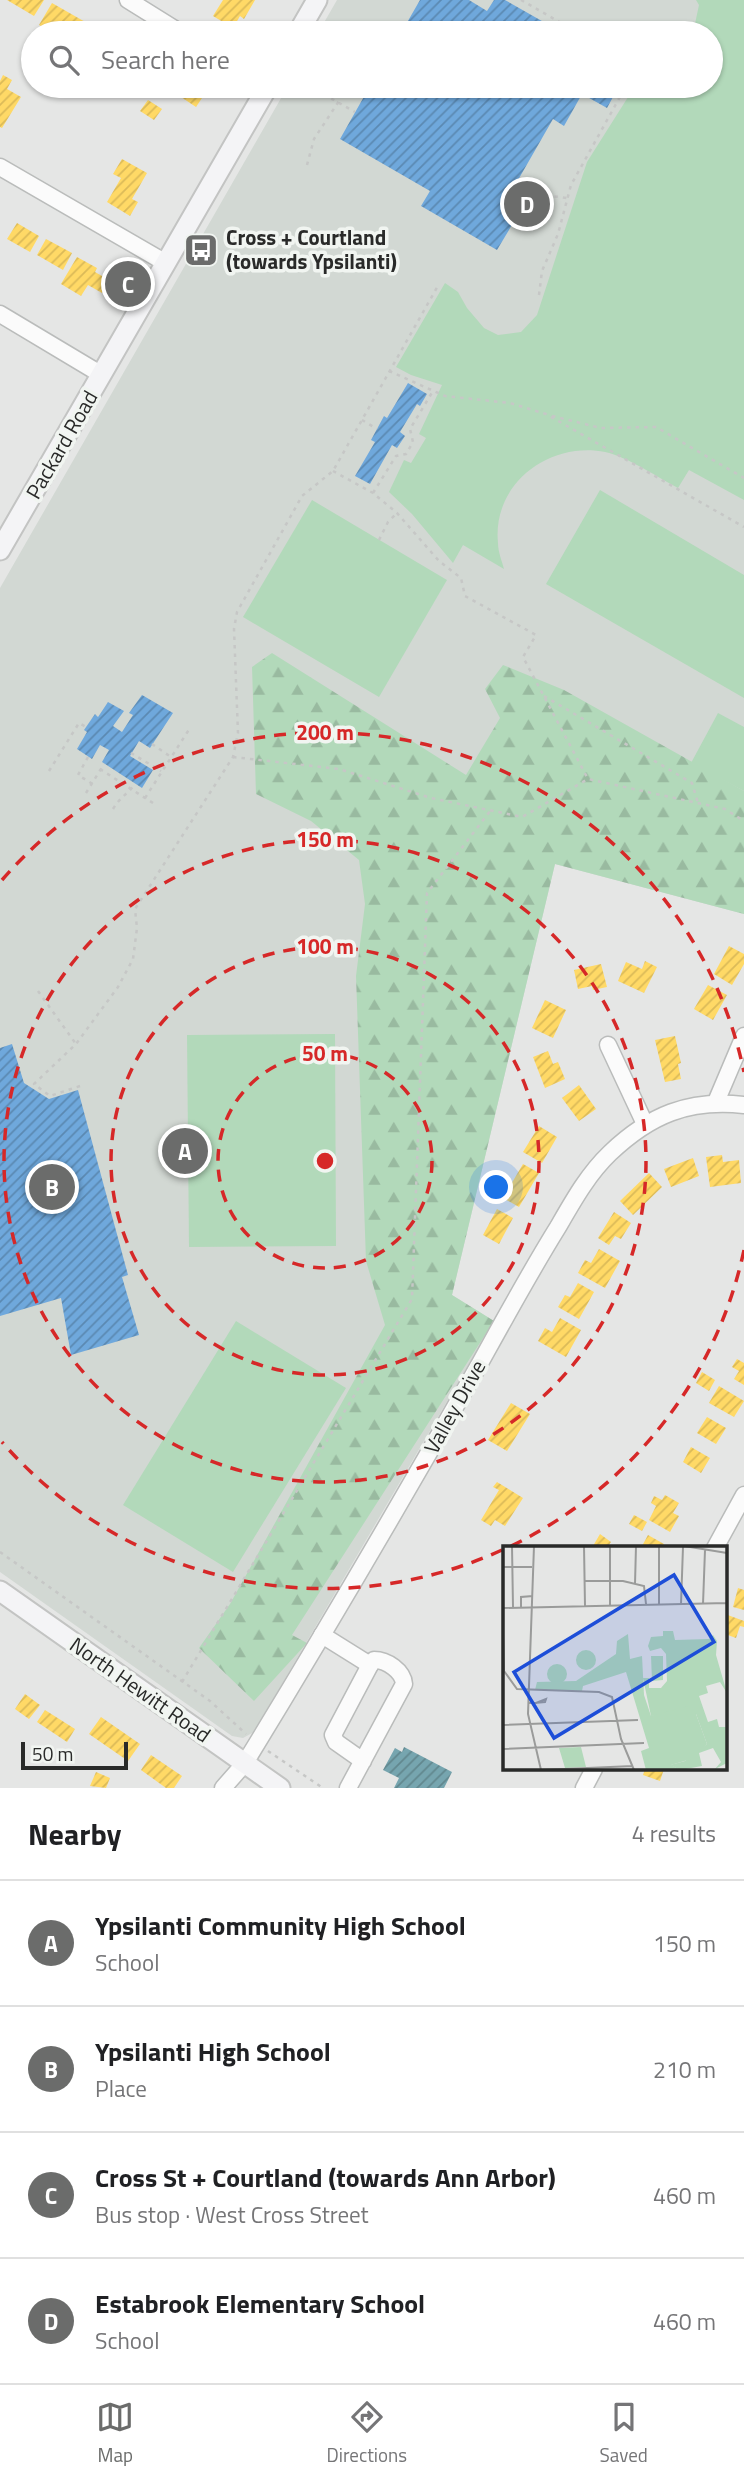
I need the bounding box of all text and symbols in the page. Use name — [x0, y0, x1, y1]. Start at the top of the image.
search box — [21, 21, 723, 98]
text: Search here — [101, 40, 230, 79]
icon: search — [45, 41, 83, 79]
pin: D — [504, 178, 550, 230]
place label: Cross + Courtland (towards Ypsilanti) — [226, 221, 397, 277]
bus stop icon: Cross + Courtland (towards Ypsilanti) — [182, 231, 220, 269]
pin: C — [105, 258, 151, 310]
street label: Packard Road — [17, 384, 105, 505]
text: 200 m — [296, 716, 354, 748]
text: 150 m — [296, 823, 354, 855]
text: 100 m — [296, 930, 354, 962]
text: 50 m — [302, 1037, 348, 1069]
pin: A — [162, 1125, 208, 1177]
centre of rings — [313, 1149, 337, 1173]
pin: B — [29, 1161, 75, 1213]
your location — [479, 1170, 513, 1204]
street label: Valley Drive — [415, 1354, 493, 1459]
inset map — [503, 1546, 726, 1770]
street label: North Hewitt Road — [64, 1629, 218, 1750]
scale bar — [21, 1739, 128, 1771]
text: 50 m — [32, 1739, 73, 1768]
text: Nearby — [28, 1811, 121, 1857]
text: 4 results — [632, 1816, 716, 1851]
text: Ypsilanti Community High School — [95, 1906, 466, 1945]
text: A — [44, 1926, 58, 1961]
text: 150 m — [653, 1926, 716, 1961]
text: School — [95, 1945, 159, 1980]
text: Ypsilanti High School — [95, 2032, 331, 2071]
text: B — [44, 2052, 58, 2087]
text: 210 m — [653, 2052, 716, 2087]
text: Place — [95, 2071, 147, 2106]
text: Cross St + Courtland (towards Ann Arbor) — [95, 2158, 556, 2197]
text: C — [45, 2178, 57, 2213]
text: 460 m — [653, 2178, 716, 2213]
text: Bus stop · West Cross Street — [95, 2197, 369, 2232]
text: Estabrook Elementary School — [95, 2284, 425, 2323]
text: D — [44, 2304, 58, 2339]
text: 460 m — [653, 2304, 716, 2339]
text: School — [95, 2323, 159, 2358]
tab: Map — [96, 2398, 134, 2469]
tab: Directions — [327, 2398, 407, 2469]
tab: Saved — [599, 2398, 648, 2469]

